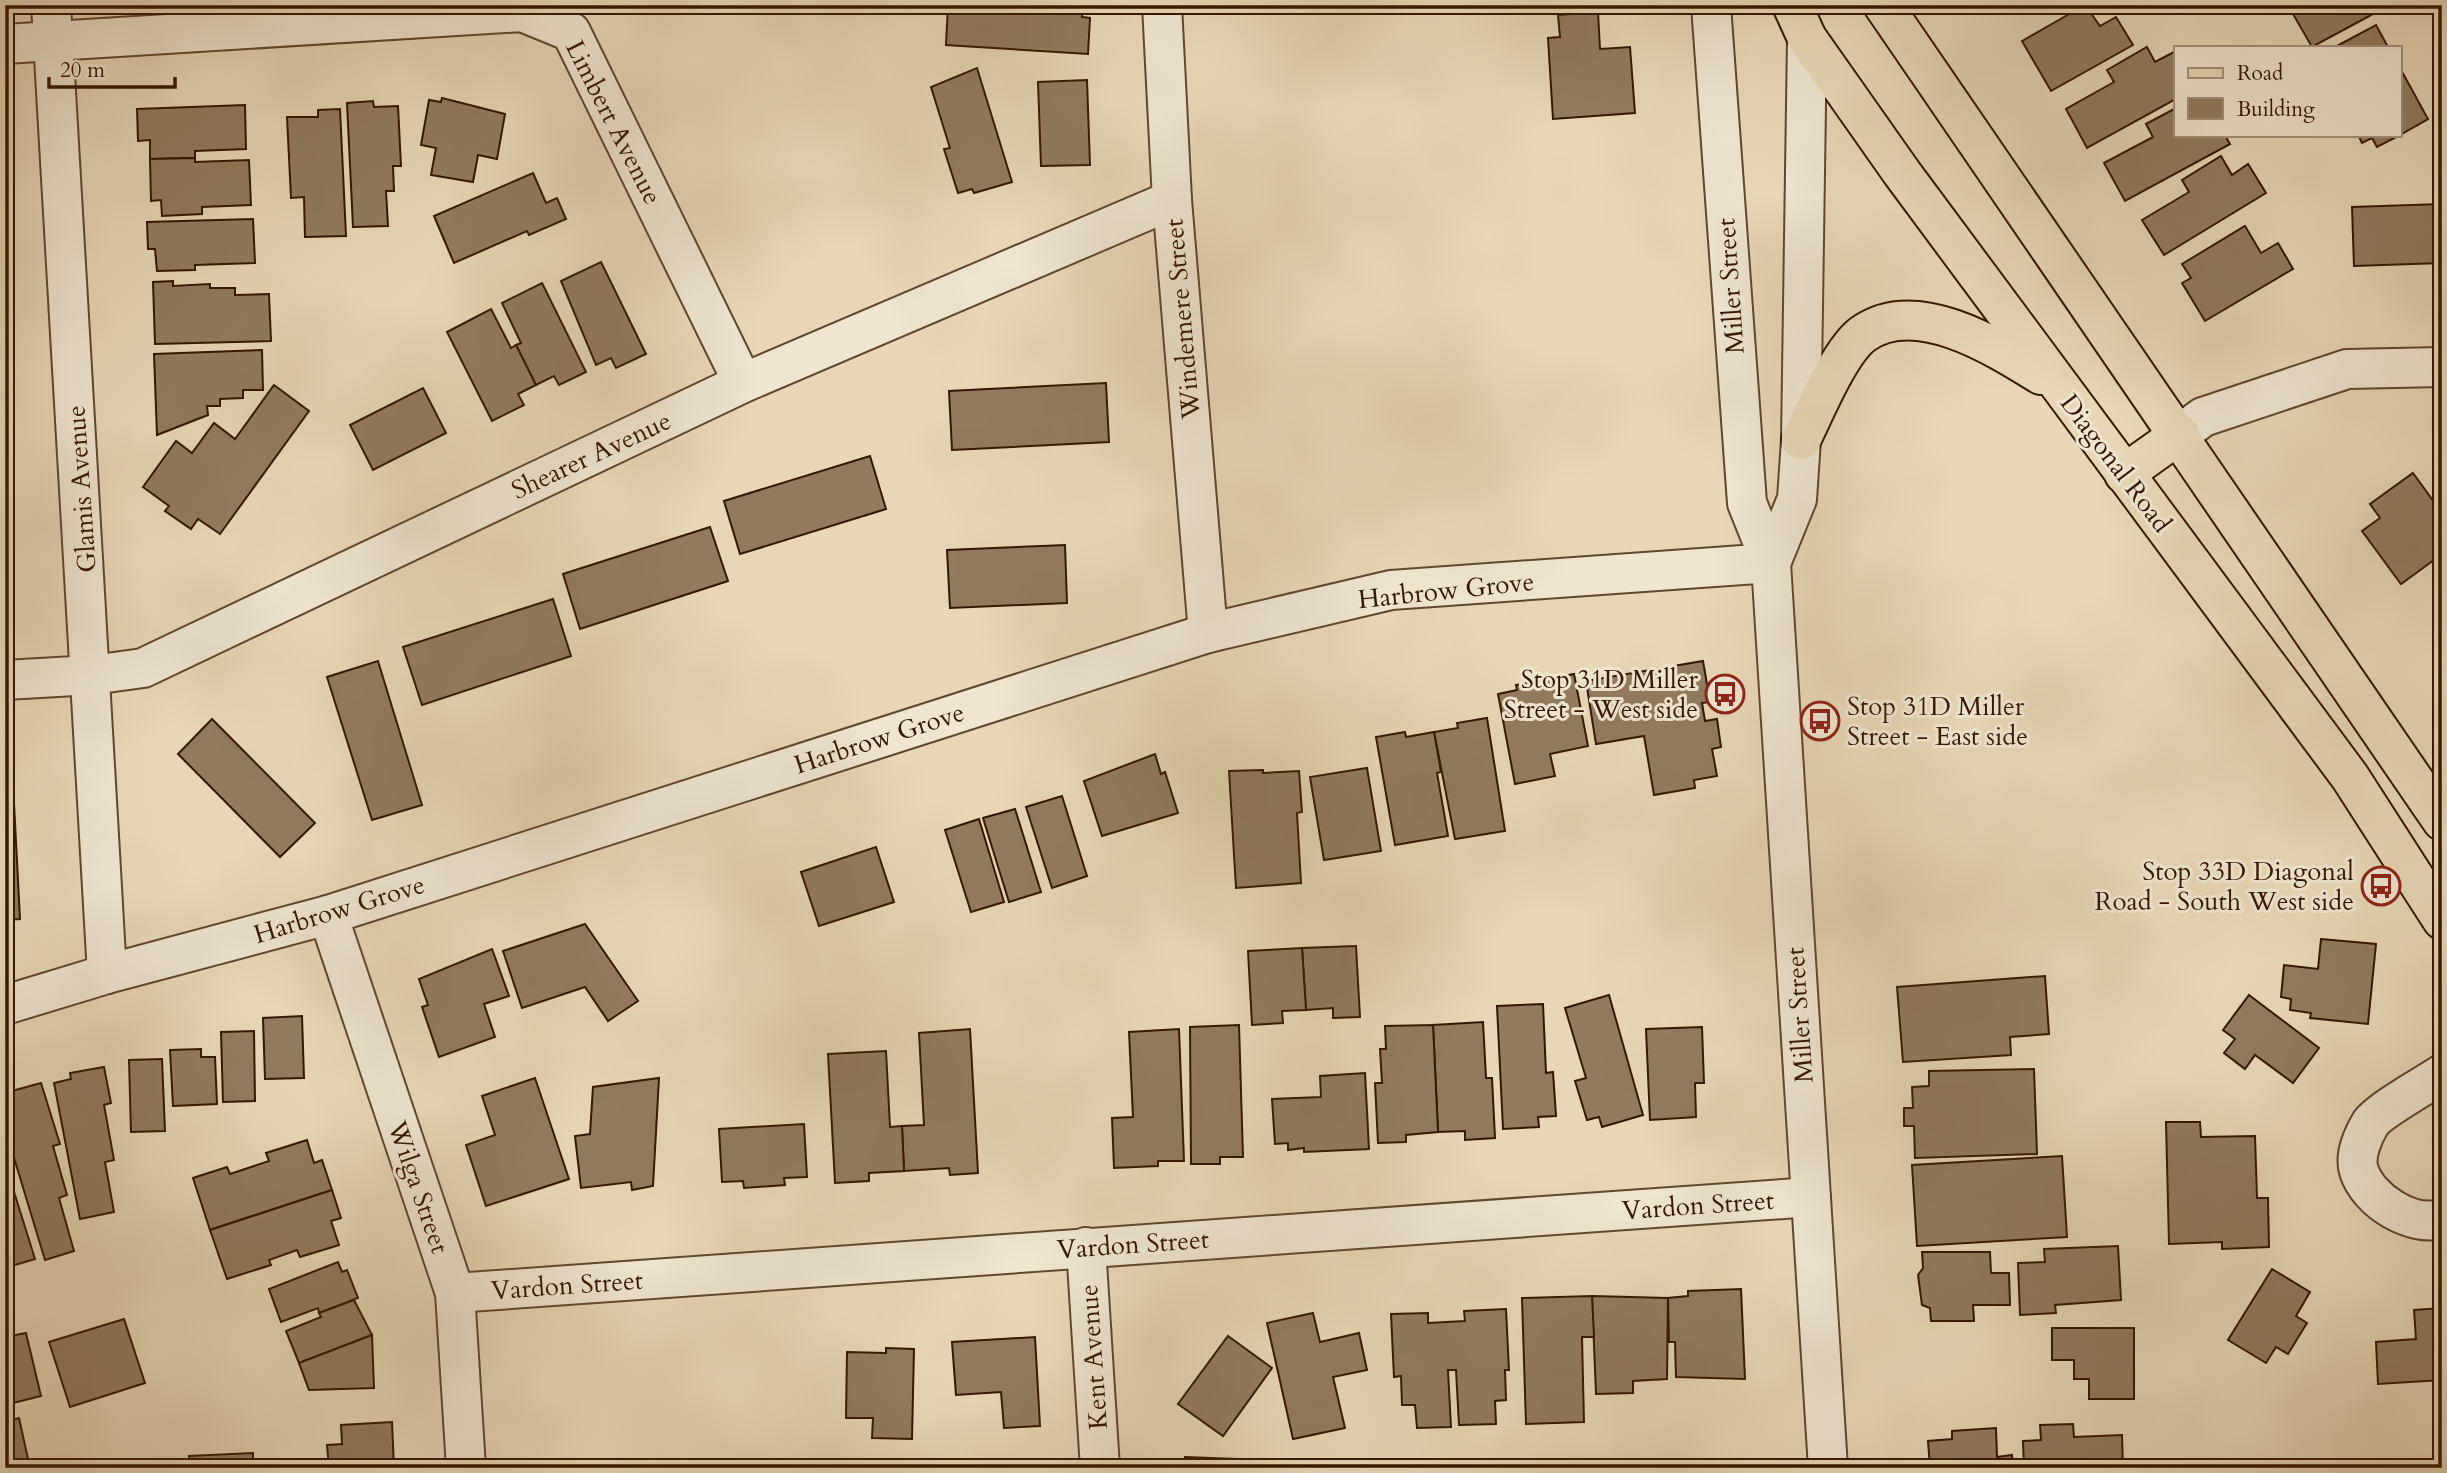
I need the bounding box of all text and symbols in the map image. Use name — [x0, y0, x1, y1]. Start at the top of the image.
street label: Limbert Avenue — [557, 34, 670, 210]
scale bar — [49, 46, 175, 90]
legend — [2174, 46, 2402, 136]
text: 20 m — [60, 56, 105, 85]
text: Road — [2237, 59, 2283, 88]
text: Building — [2237, 95, 2315, 124]
street label: Windemere Street — [1156, 217, 1209, 422]
street label: Miller Street — [1708, 217, 1753, 355]
street label: Diagonal Road — [2052, 387, 2179, 540]
street label: Shearer Avenue — [506, 403, 677, 508]
street label: Glamis Avenue — [58, 404, 105, 574]
street label: Harbrow Grove — [1356, 564, 1536, 617]
place label: Stop 31D Miller Street - West side — [1504, 662, 1699, 727]
bus stop icon: Stop 31D Miller Street - West side — [1704, 673, 1746, 715]
place label: Stop 31D Miller Street - East side — [1847, 689, 2028, 754]
street label: Harbrow Grove — [790, 695, 969, 782]
bus stop icon: Stop 31D Miller Street - East side — [1799, 700, 1841, 742]
place label: Stop 33D Diagonal Road - South West side — [2094, 854, 2354, 919]
bus stop icon: Stop 33D Diagonal Road - South West side — [2360, 865, 2402, 907]
street label: Harbrow Grove — [249, 867, 429, 952]
street label: Miller Street — [1777, 946, 1822, 1084]
street label: Wilga Street — [379, 1115, 458, 1258]
street label: Vardon Street — [1621, 1183, 1775, 1228]
street label: Vardon Street — [1056, 1222, 1210, 1267]
street label: Vardon Street — [490, 1263, 644, 1308]
street label: Kent Avenue — [1071, 1283, 1116, 1431]

